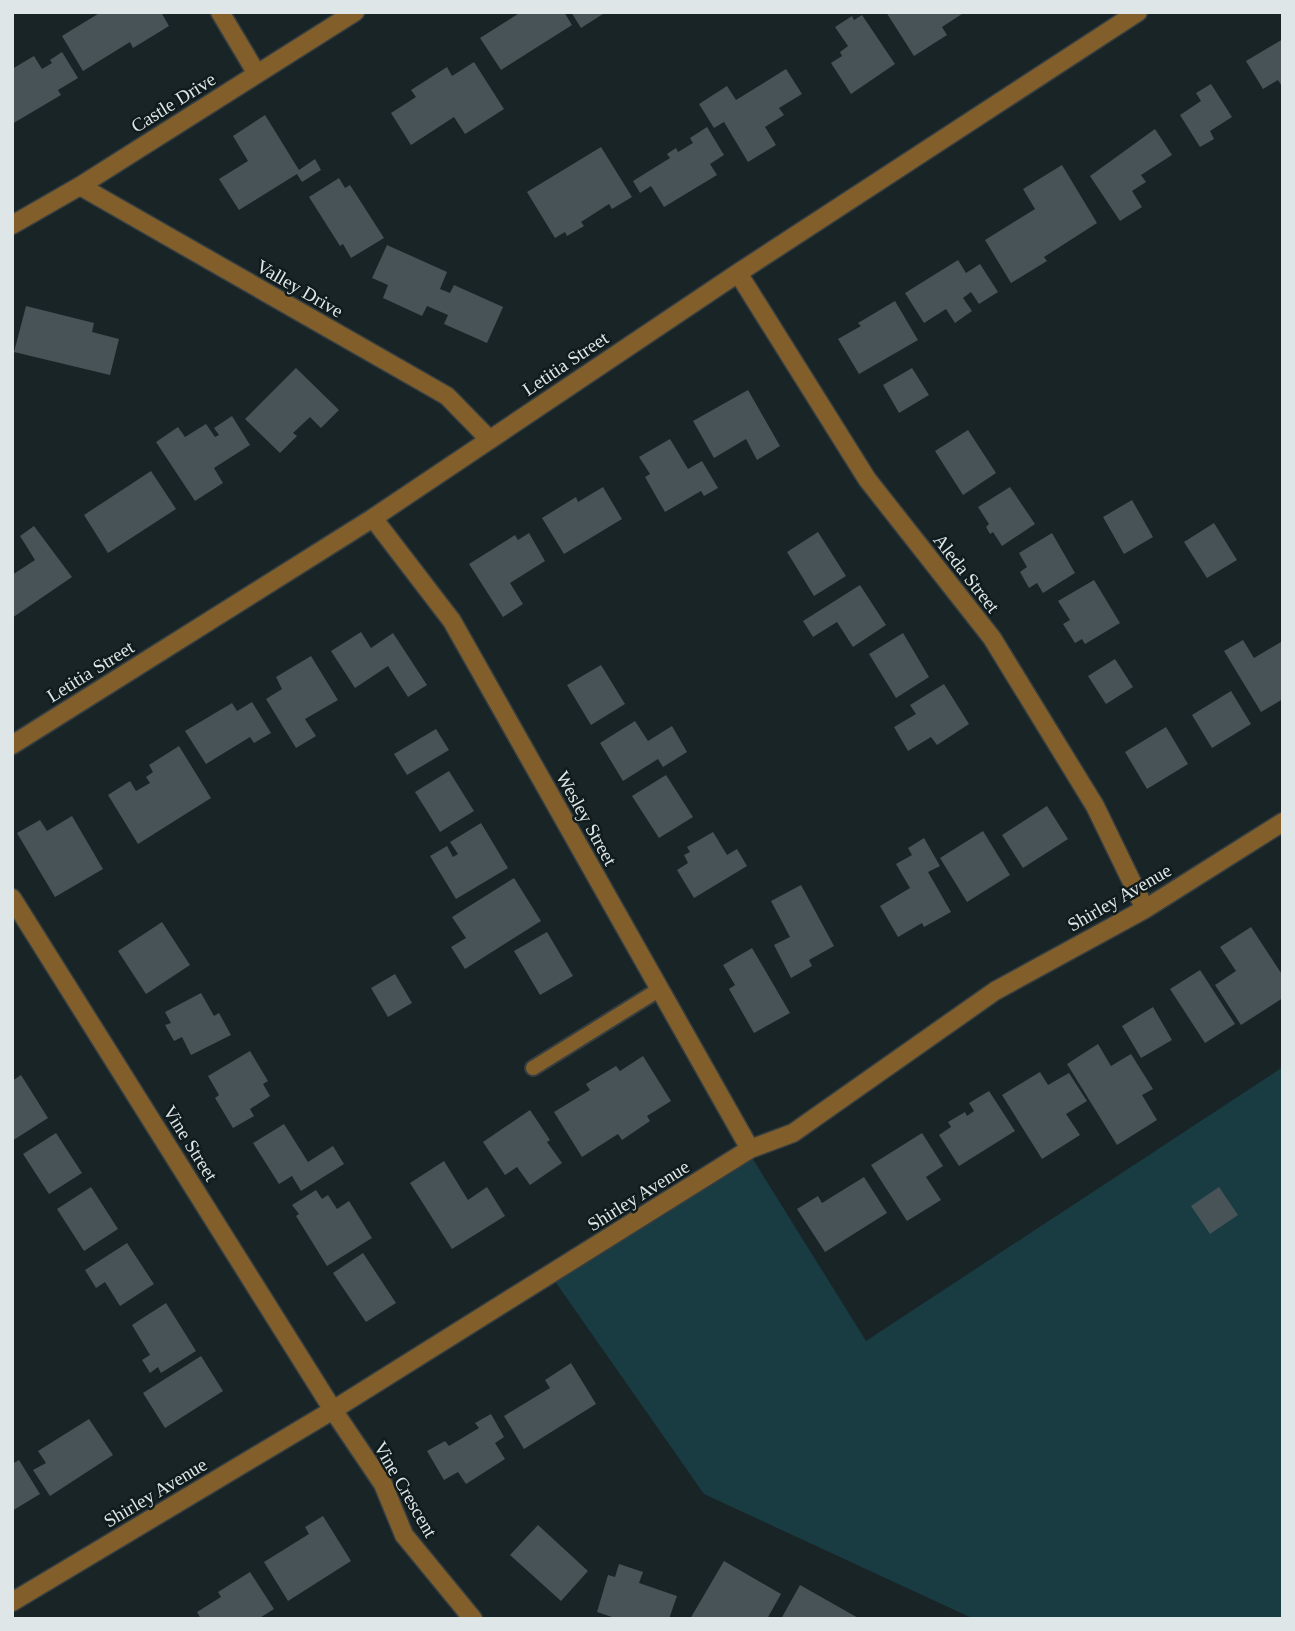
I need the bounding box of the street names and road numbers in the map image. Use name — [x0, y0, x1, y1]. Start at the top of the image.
street label: Castle Drive — [127, 68, 219, 137]
street label: Valley Drive — [253, 255, 347, 322]
street label: Letitia Street — [519, 327, 613, 400]
street label: Aleda Street — [929, 530, 1004, 618]
street label: Letitia Street — [43, 636, 138, 706]
street label: Wesley Street — [552, 767, 621, 870]
street label: Shirley Avenue — [1064, 859, 1175, 936]
street label: Vine Street — [159, 1102, 222, 1185]
street label: Shirley Avenue — [583, 1156, 693, 1235]
street label: Vine Crescent — [370, 1438, 442, 1541]
street label: Shirley Avenue — [100, 1453, 210, 1531]

